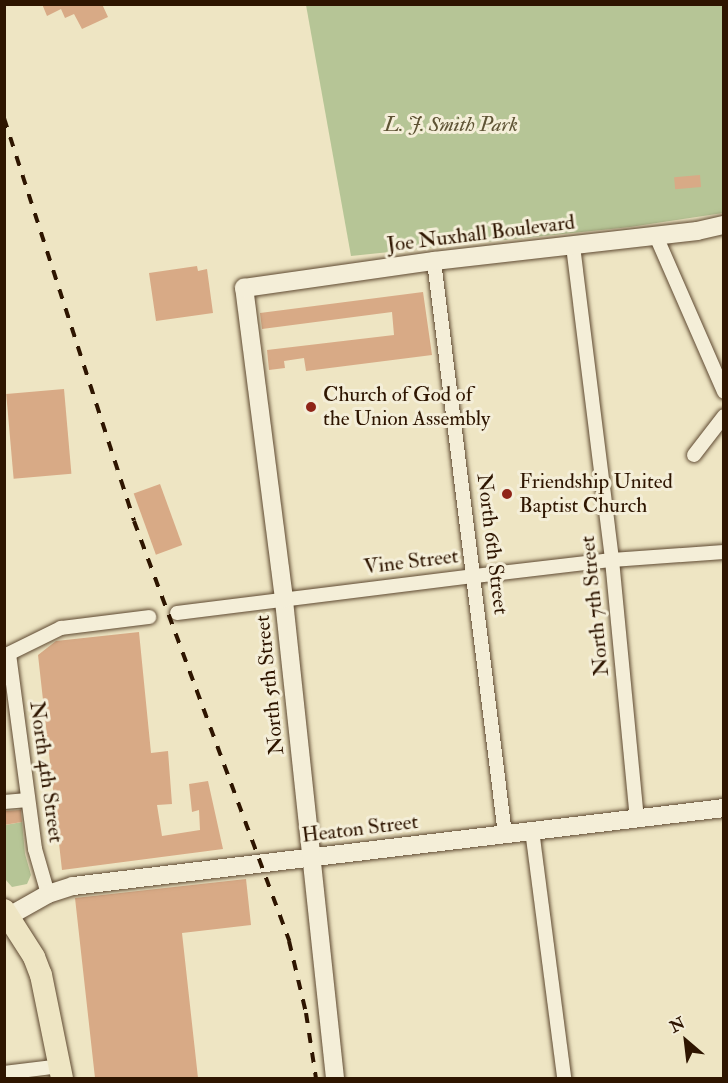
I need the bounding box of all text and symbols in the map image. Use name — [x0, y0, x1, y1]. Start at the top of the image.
park label: L. J. Smith Park — [384, 112, 518, 138]
street label: Joe Nuxhall Boulevard — [386, 210, 576, 258]
place label: Church of God of the Union Assembly — [323, 382, 490, 432]
marker: Church of God of the Union Assembly — [304, 400, 318, 414]
place label: Friendship United Baptist Church — [519, 469, 673, 519]
street label: North 6th Street — [471, 472, 513, 616]
marker: Friendship United Baptist Church — [500, 487, 514, 501]
street label: North 7th Street — [575, 535, 615, 677]
street label: Vine Street — [362, 544, 460, 580]
street label: North 5th Street — [250, 614, 290, 756]
street label: North 4th Street — [24, 700, 68, 844]
street label: Heaton Street — [300, 809, 420, 849]
north arrow — [656, 1011, 716, 1071]
text: N — [667, 1013, 689, 1037]

